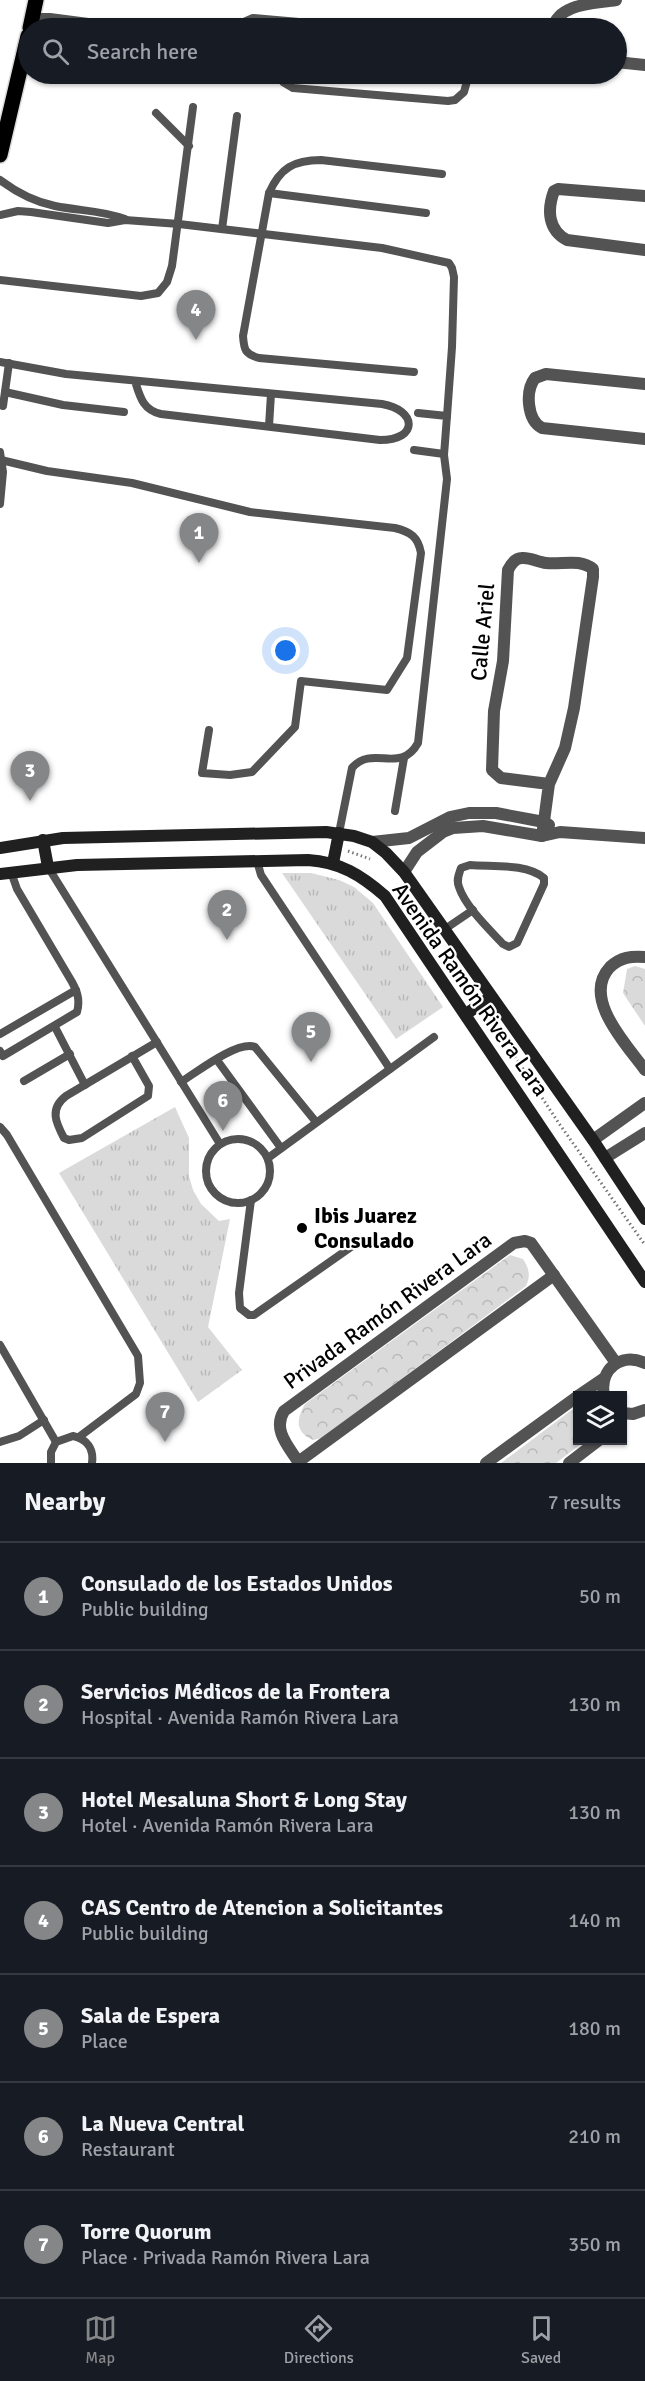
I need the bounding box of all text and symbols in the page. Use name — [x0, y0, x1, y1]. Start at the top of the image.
search box — [18, 18, 627, 84]
icon: search — [39, 35, 72, 68]
text: Search here — [87, 38, 198, 65]
pin: 4 — [176, 290, 216, 340]
pin: 1 — [180, 514, 218, 563]
street label: Calle Ariel — [465, 582, 500, 682]
your location — [271, 636, 300, 665]
pin: 3 — [10, 752, 50, 801]
street label: Avenida Ramón Rivera Lara — [387, 877, 555, 1101]
pin: 2 — [208, 890, 246, 940]
pin: 5 — [292, 1012, 330, 1062]
pin: 6 — [204, 1082, 242, 1131]
place label: Ibis Juarez Consulado — [314, 1202, 417, 1254]
marker: Ibis Juarez Consulado — [295, 1221, 309, 1235]
street label: Privada Ramón Rivera Lara — [278, 1226, 496, 1395]
map controls — [573, 1391, 627, 1445]
button: layers — [573, 1391, 627, 1445]
pin: 7 — [146, 1392, 184, 1442]
text: Nearby — [24, 1486, 105, 1518]
text: 7 results — [548, 1490, 621, 1515]
text: Consulado de los Estados Unidos — [81, 1570, 392, 1597]
text: 1 — [38, 1584, 49, 1609]
text: 50 m — [579, 1584, 621, 1609]
text: Public building — [81, 1597, 209, 1622]
text: Servicios Médicos de la Frontera — [81, 1678, 390, 1705]
text: 2 — [38, 1692, 49, 1717]
text: 130 m — [568, 1692, 621, 1717]
text: Hospital · Avenida Ramón Rivera Lara — [81, 1705, 399, 1730]
text: Hotel Mesaluna Short & Long Stay — [81, 1786, 407, 1813]
text: 3 — [38, 1800, 49, 1825]
text: 130 m — [568, 1800, 621, 1825]
text: Hotel · Avenida Ramón Rivera Lara — [81, 1813, 374, 1838]
text: CAS Centro de Atencion a Solicitantes — [81, 1894, 443, 1921]
text: 4 — [38, 1908, 49, 1933]
text: 140 m — [568, 1908, 621, 1933]
text: Public building — [81, 1921, 209, 1946]
text: Sala de Espera — [81, 2002, 220, 2029]
text: 5 — [38, 2016, 49, 2041]
text: 180 m — [568, 2016, 621, 2041]
text: Place — [81, 2029, 128, 2054]
text: La Nueva Central — [81, 2110, 244, 2137]
text: 6 — [38, 2124, 49, 2149]
text: 210 m — [568, 2124, 621, 2149]
text: Restaurant — [81, 2137, 175, 2162]
text: Torre Quorum — [81, 2218, 212, 2245]
text: 7 — [38, 2232, 49, 2257]
text: 350 m — [568, 2232, 621, 2257]
text: Place · Privada Ramón Rivera Lara — [81, 2245, 370, 2270]
tab: Map — [84, 2312, 117, 2368]
tab: Directions — [284, 2312, 354, 2368]
tab: Saved — [521, 2312, 561, 2368]

